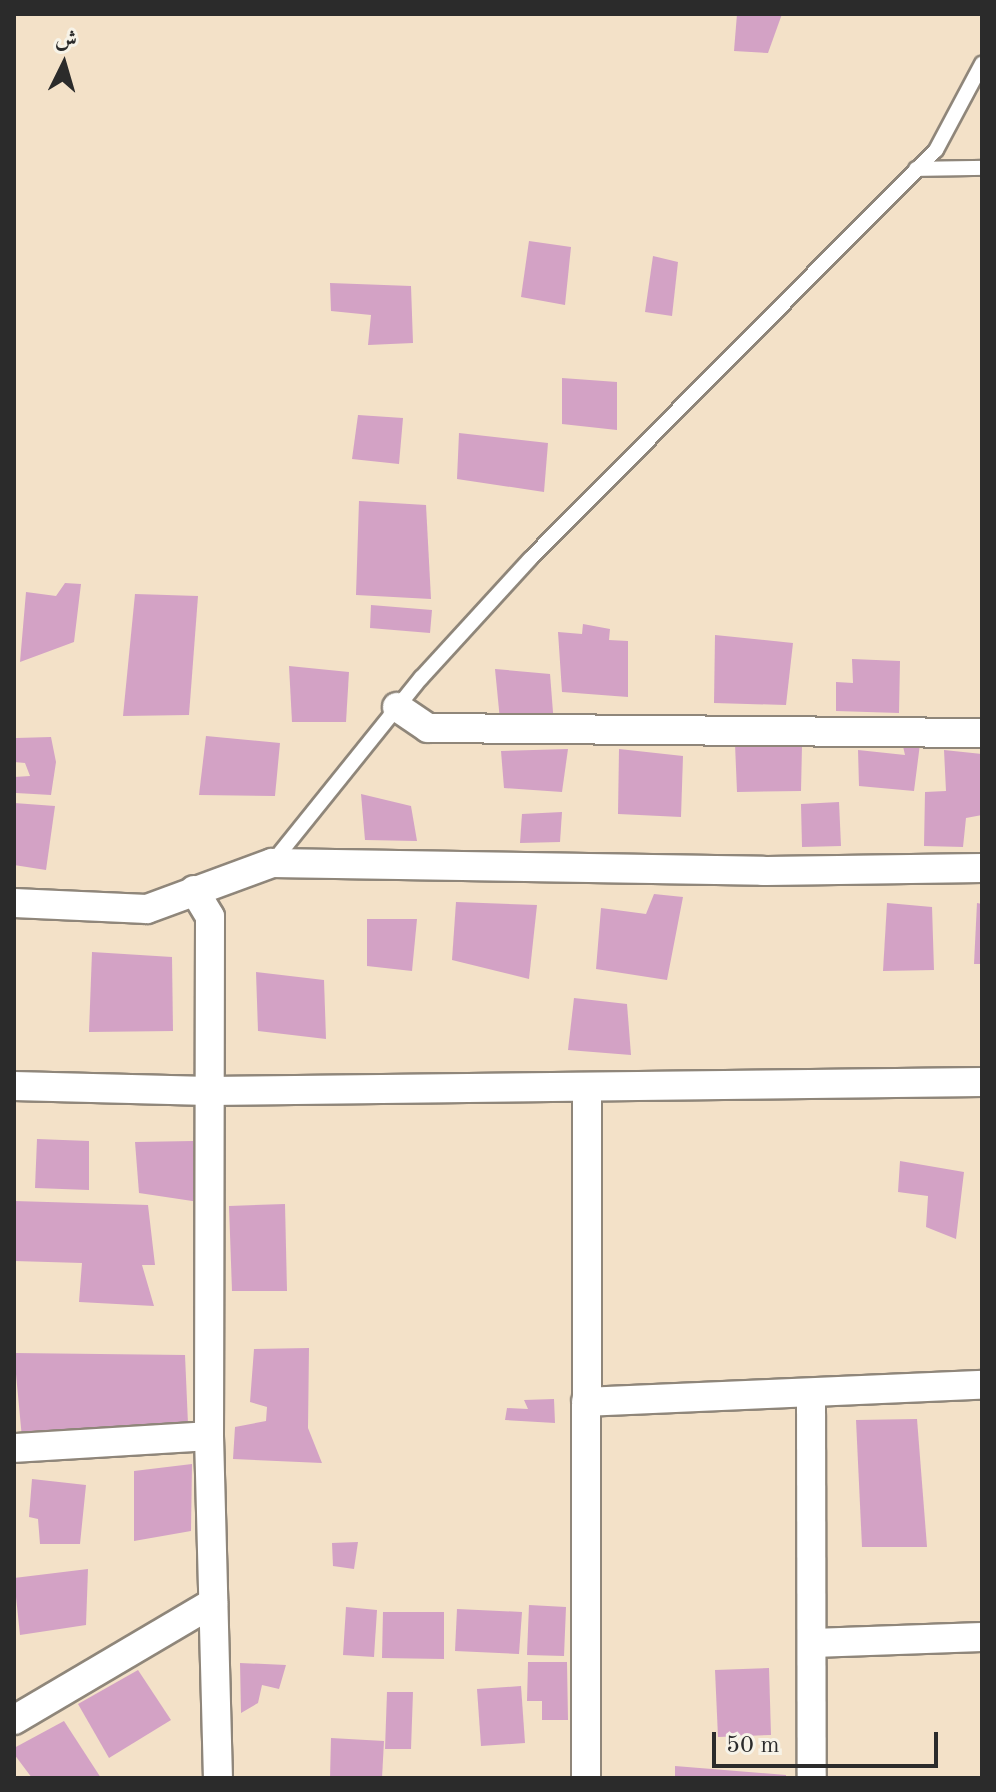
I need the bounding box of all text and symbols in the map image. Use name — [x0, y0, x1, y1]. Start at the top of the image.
north arrow — [24, 24, 104, 104]
text: ش — [54, 28, 78, 52]
scale bar — [716, 1716, 942, 1766]
text: 50 m — [726, 1734, 780, 1758]

